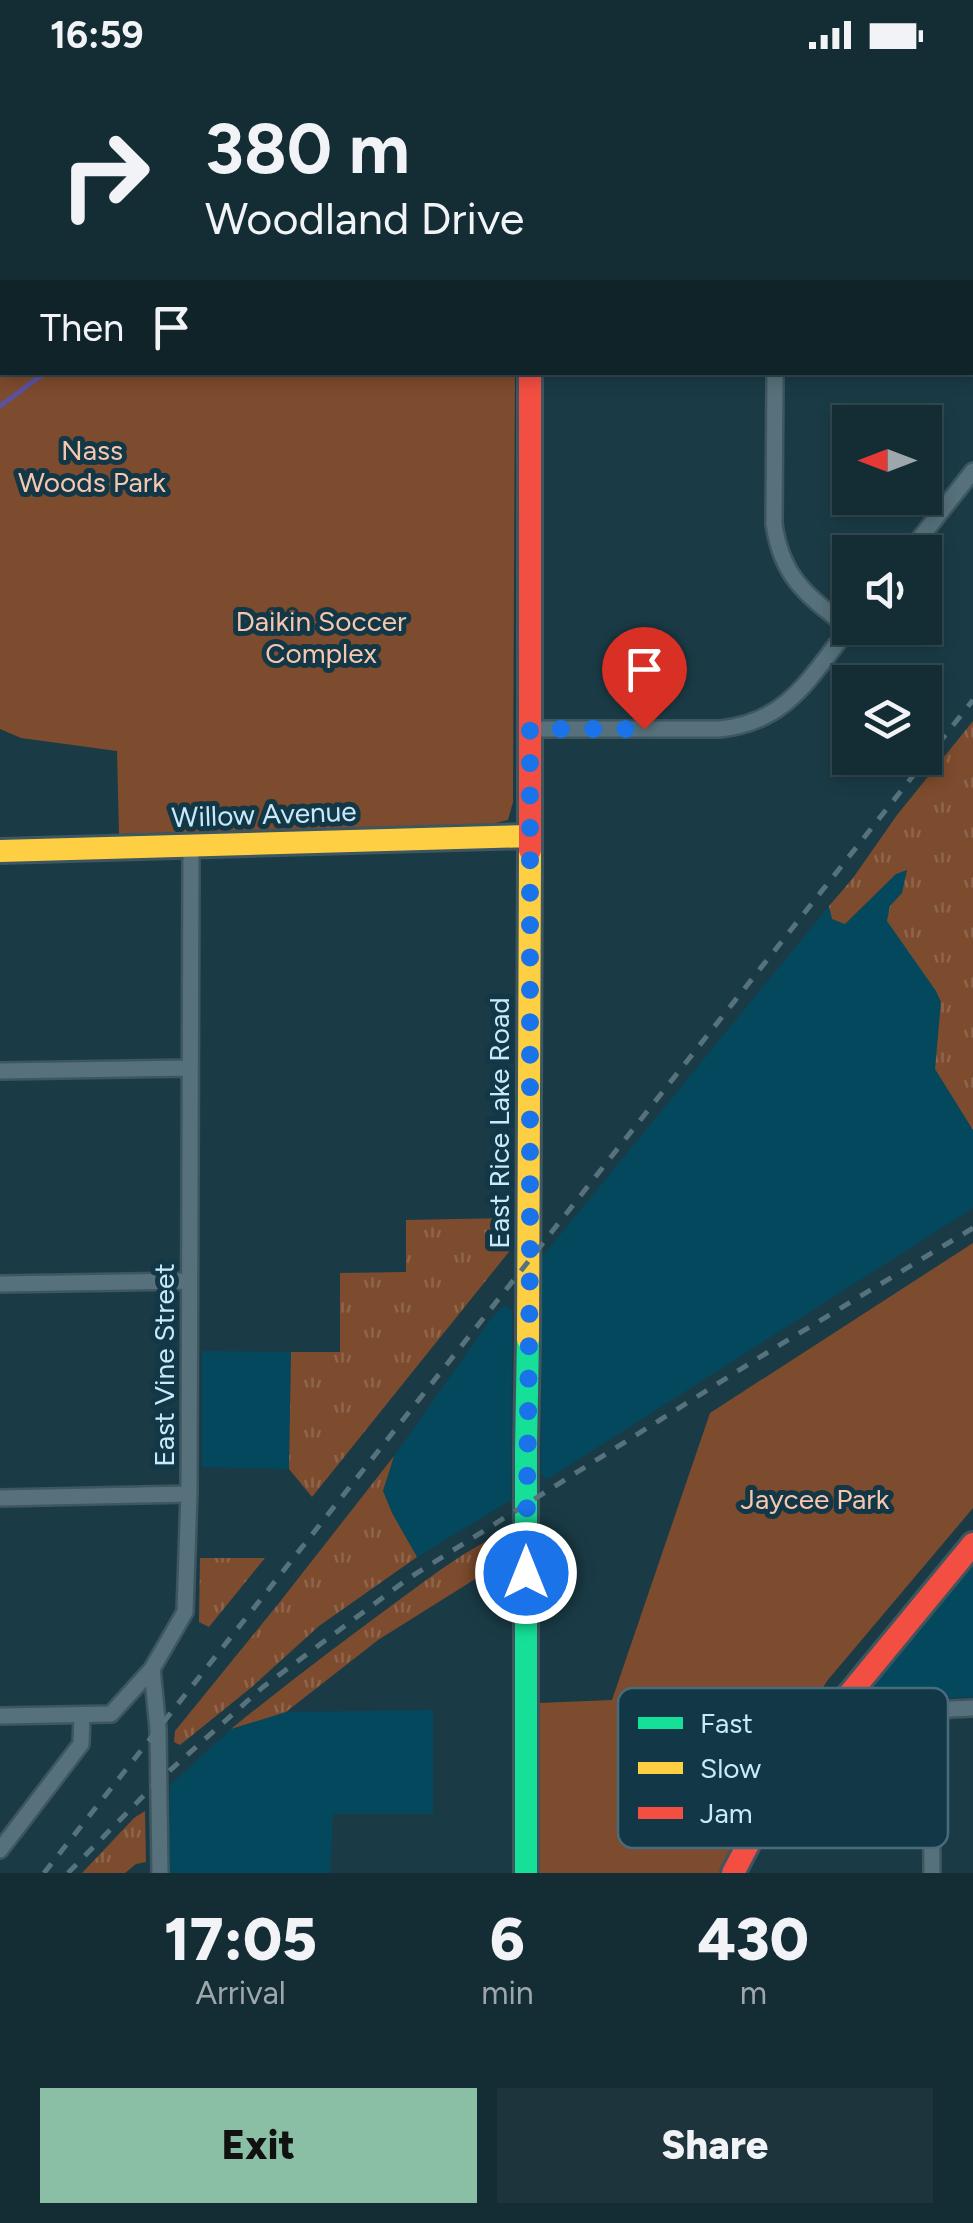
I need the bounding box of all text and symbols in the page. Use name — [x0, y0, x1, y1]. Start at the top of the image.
text: 16:59 — [50, 12, 144, 58]
text: 380 m — [205, 106, 410, 191]
icon: right — [40, 110, 170, 240]
text: Woodland Drive — [205, 191, 524, 245]
icon: arrive — [144, 300, 199, 355]
text: Then — [40, 305, 124, 351]
north arrow — [832, 405, 942, 515]
map controls — [832, 405, 942, 775]
park label: Nass Woods Park — [18, 433, 166, 499]
button: sound — [832, 535, 942, 645]
park label: Daikin Soccer Complex — [235, 604, 407, 670]
pin — [602, 627, 687, 730]
icon: arrive — [617, 642, 672, 697]
button: layers — [832, 665, 942, 775]
street label: Willow Avenue — [171, 794, 357, 834]
street label: East Rice Lake Road — [482, 997, 516, 1249]
street label: East Vine Street — [147, 1263, 181, 1467]
park label: Jaycee Park — [741, 1482, 890, 1516]
position arrow — [474, 1521, 578, 1625]
legend — [618, 1688, 948, 1848]
text: Fast — [700, 1706, 753, 1740]
text: Slow — [700, 1751, 761, 1785]
text: Jam — [700, 1796, 753, 1830]
text: 17:05 — [164, 1903, 317, 1975]
text: 6 — [490, 1903, 525, 1975]
text: 430 — [698, 1903, 809, 1975]
text: Arrival — [195, 1974, 286, 2012]
text: min — [481, 1974, 534, 2012]
text: m — [740, 1974, 767, 2012]
button: Exit — [40, 2088, 477, 2203]
button: Share — [497, 2088, 933, 2203]

